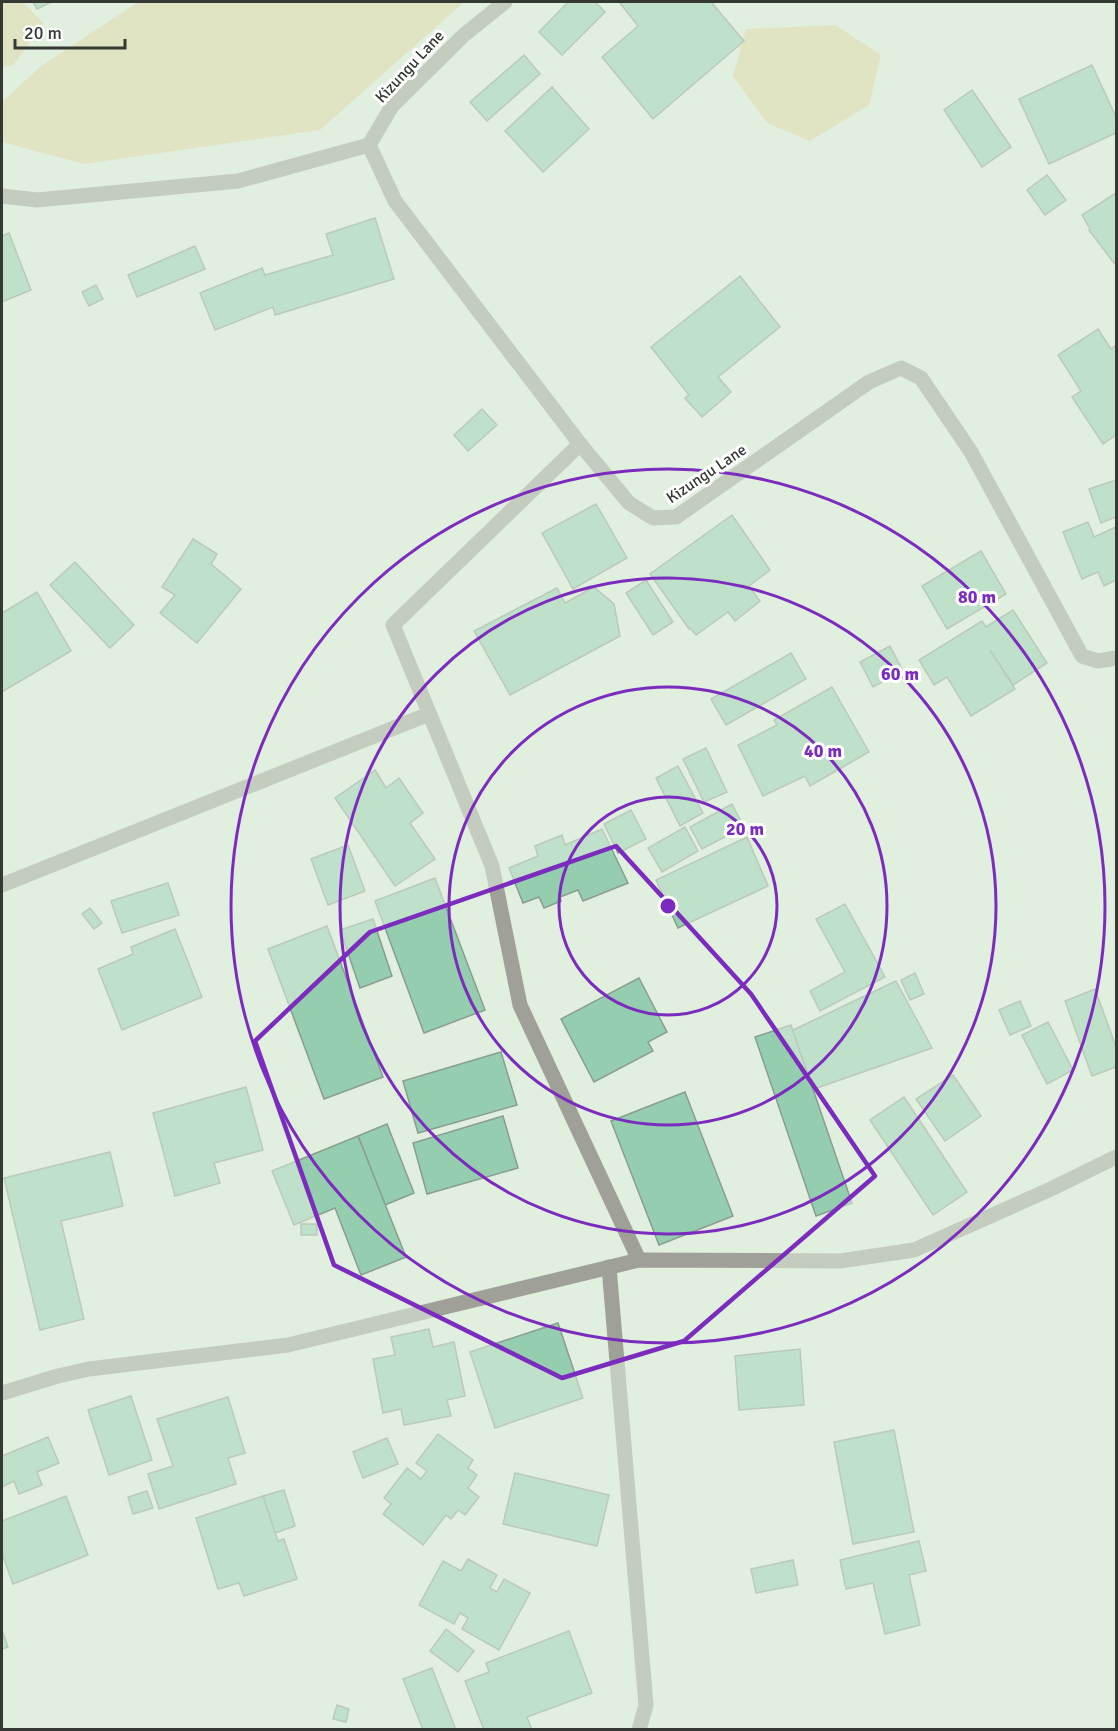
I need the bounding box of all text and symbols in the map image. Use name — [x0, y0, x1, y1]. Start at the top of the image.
scale bar — [15, 12, 124, 50]
text: 20 m — [24, 22, 62, 44]
street label: Kizungu Lane — [371, 26, 449, 107]
street label: Kizungu Lane — [663, 440, 750, 508]
text: 80 m — [958, 586, 996, 608]
text: 60 m — [881, 663, 919, 685]
text: 40 m — [804, 740, 842, 762]
text: 20 m — [726, 818, 764, 840]
centre of rings — [658, 896, 678, 916]

